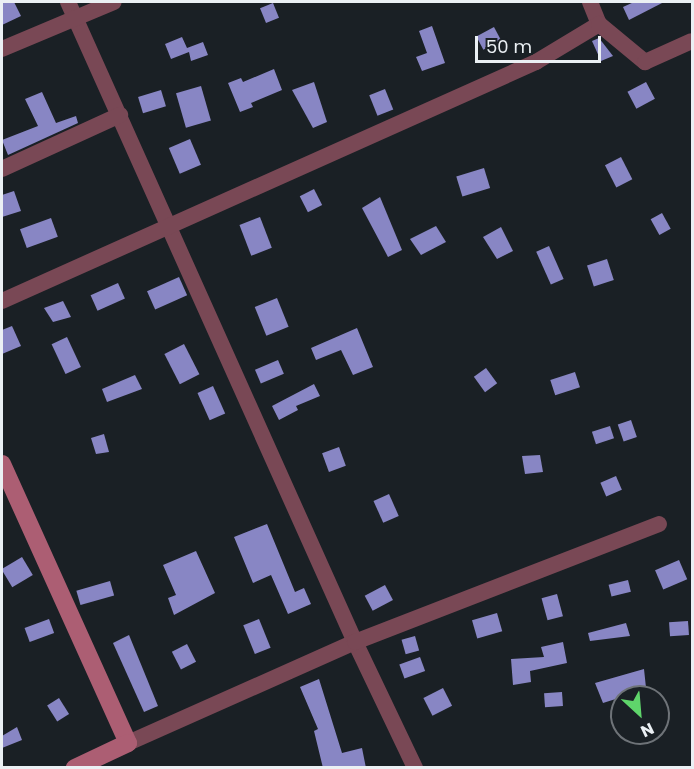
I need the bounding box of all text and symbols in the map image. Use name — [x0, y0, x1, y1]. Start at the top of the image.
scale bar — [478, 24, 604, 62]
text: 50 m — [486, 34, 532, 59]
north arrow — [610, 685, 670, 745]
text: N — [637, 717, 658, 743]

